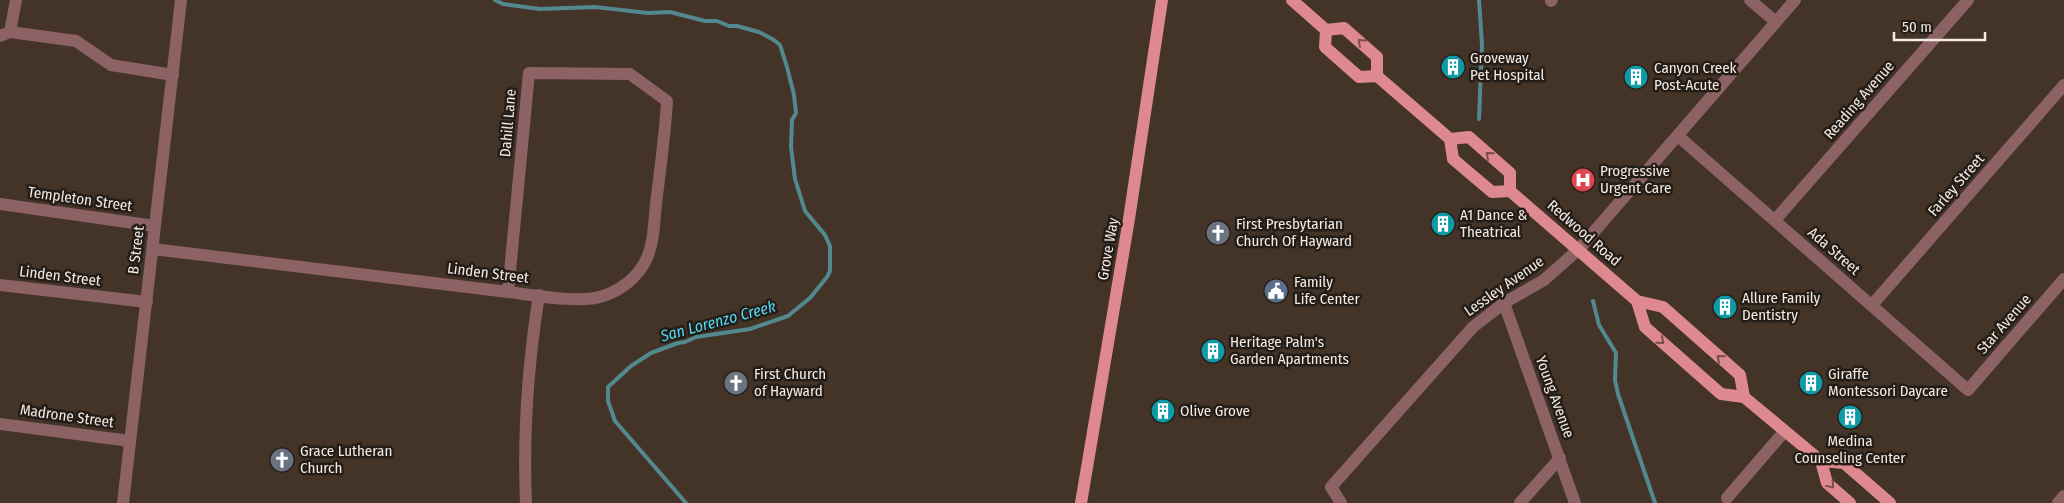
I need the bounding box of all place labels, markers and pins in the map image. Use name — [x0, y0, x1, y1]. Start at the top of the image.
place label: Groveway Pet Hospital — [1470, 49, 1544, 84]
building icon: Groveway Pet Hospital — [1440, 54, 1466, 80]
place label: Canyon Creek Post-Acute — [1654, 59, 1737, 94]
building icon: Canyon Creek Post-Acute — [1623, 64, 1649, 90]
place label: Progressive Urgent Care — [1600, 162, 1671, 197]
hospital icon: Progressive Urgent Care — [1570, 167, 1596, 193]
place label: A1 Dance & Theatrical — [1460, 206, 1527, 241]
building icon: A1 Dance & Theatrical — [1430, 211, 1456, 237]
place label: First Presbytarian Church Of Hayward — [1236, 215, 1352, 250]
church icon: First Presbytarian Church Of Hayward — [1205, 220, 1231, 246]
place label: Family Life Center — [1294, 273, 1361, 308]
public building icon: Family Life Center — [1263, 278, 1289, 304]
place label: Allure Family Dentistry — [1742, 289, 1821, 324]
building icon: Allure Family Dentistry — [1712, 294, 1738, 320]
place label: Heritage Palm's Garden Apartments — [1230, 333, 1349, 368]
building icon: Heritage Palm's Garden Apartments — [1200, 338, 1226, 364]
place label: First Church of Hayward — [754, 365, 826, 400]
place label: Giraffe Montessori Daycare — [1828, 365, 1948, 400]
church icon: First Church of Hayward — [723, 370, 749, 396]
building icon: Giraffe Montessori Daycare — [1798, 370, 1824, 396]
building icon: Olive Grove — [1150, 398, 1176, 424]
place label: Olive Grove — [1180, 402, 1250, 420]
building icon: Medina Counseling Center — [1837, 404, 1863, 430]
place label: Medina Counseling Center — [1795, 432, 1906, 467]
place label: Grace Lutheran Church — [300, 442, 392, 477]
church icon: Grace Lutheran Church — [269, 447, 295, 473]

